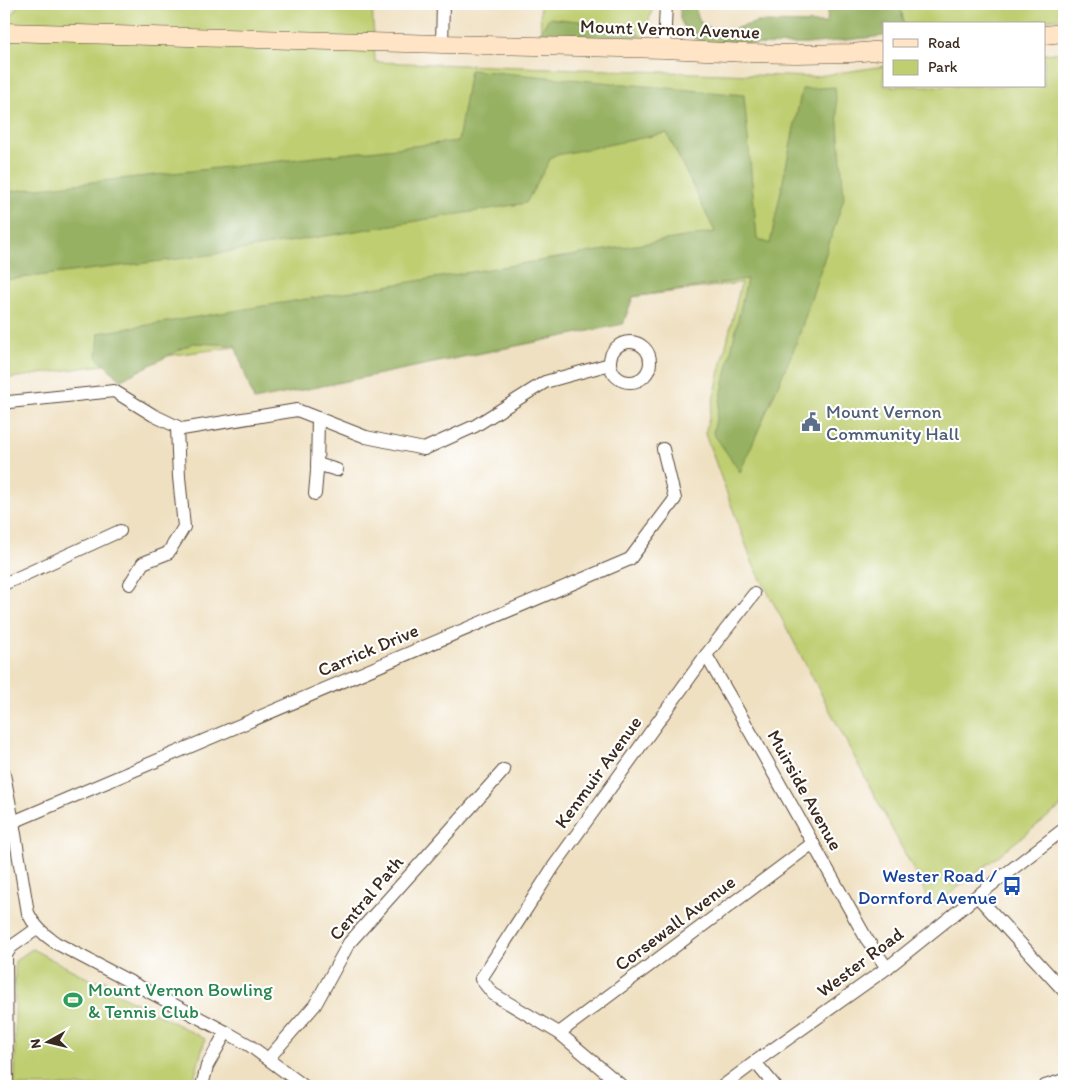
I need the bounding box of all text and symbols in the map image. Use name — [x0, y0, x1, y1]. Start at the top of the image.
street label: Mount Vernon Avenue — [580, 14, 760, 44]
legend — [883, 22, 1046, 88]
text: Road — [928, 34, 961, 52]
text: Park — [928, 58, 958, 76]
place label: Mount Vernon Community Hall — [826, 400, 960, 445]
public building icon: Mount Vernon Community Hall — [800, 411, 822, 433]
street label: Carrick Drive — [314, 618, 422, 682]
street label: Kenmuir Avenue — [549, 711, 647, 833]
street label: Muirside Avenue — [762, 726, 848, 854]
street label: Central Path — [324, 851, 408, 945]
place label: Wester Road / Dornford Avenue — [858, 864, 997, 909]
street label: Corsewall Avenue — [610, 870, 740, 976]
bus stop icon: Wester Road / Dornford Avenue — [1001, 875, 1023, 897]
street label: Wester Road — [812, 922, 908, 1002]
place label: Mount Vernon Bowling & Tennis Club — [88, 978, 273, 1023]
sports icon: Mount Vernon Bowling & Tennis Club — [62, 989, 84, 1011]
north arrow — [22, 1018, 72, 1068]
text: N — [27, 1038, 45, 1050]

